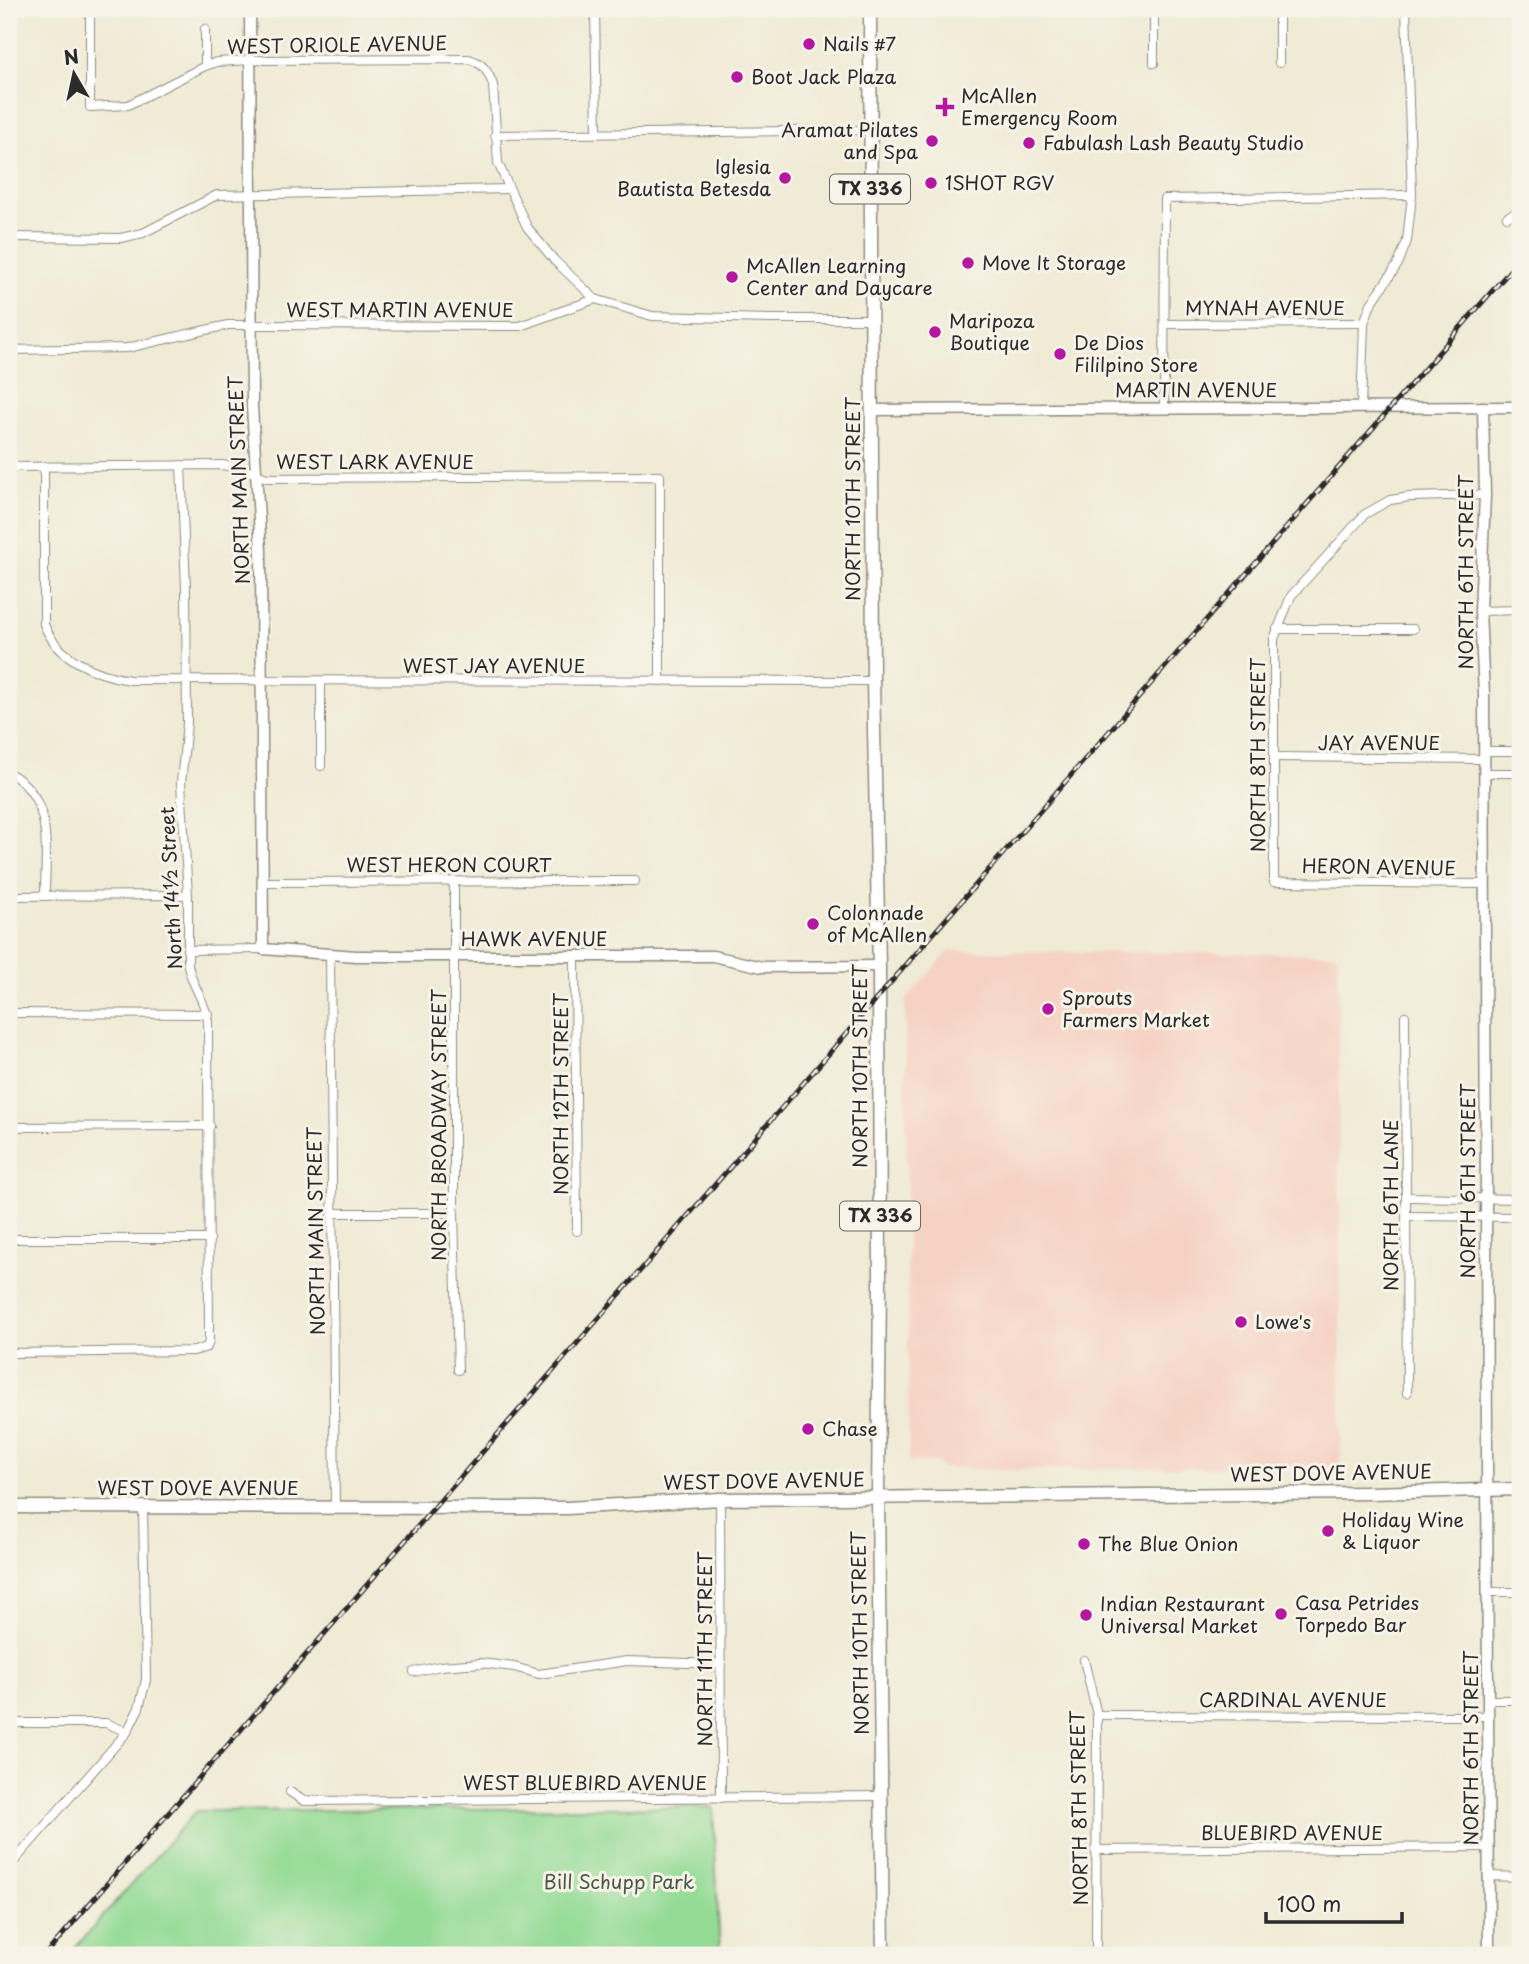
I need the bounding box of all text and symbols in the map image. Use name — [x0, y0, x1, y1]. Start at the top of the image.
street label: WEST ORIOLE AVENUE — [227, 28, 447, 60]
place label: Nails #7 — [823, 29, 896, 57]
marker: Nails #7 — [801, 36, 817, 52]
north arrow — [38, 38, 108, 108]
text: N — [62, 41, 81, 71]
place label: Boot Jack Plaza — [751, 62, 896, 90]
marker: Boot Jack Plaza — [729, 69, 745, 85]
place label: McAllen Emergency Room — [961, 81, 1118, 131]
marker: McAllen Emergency Room — [935, 97, 955, 117]
place label: Aramat Pilates and Spa — [781, 115, 918, 165]
place label: Fabulash Lash Beauty Studio — [1043, 128, 1304, 156]
marker: Aramat Pilates and Spa — [924, 133, 940, 149]
marker: Fabulash Lash Beauty Studio — [1021, 135, 1037, 151]
place label: Iglesia Bautista Betesda — [617, 152, 771, 202]
place label: 1SHOT RGV — [945, 168, 1054, 196]
marker: Iglesia Bautista Betesda — [777, 170, 793, 186]
road number: TX 336 — [830, 174, 910, 204]
marker: 1SHOT RGV — [923, 175, 939, 191]
place label: Move It Storage — [982, 248, 1126, 276]
place label: McAllen Learning Center and Daycare — [746, 251, 933, 301]
marker: Move It Storage — [960, 255, 976, 271]
marker: McAllen Learning Center and Daycare — [724, 269, 740, 285]
street label: MYNAH AVENUE — [1185, 293, 1345, 321]
street label: WEST MARTIN AVENUE — [286, 295, 514, 323]
place label: Maripoza Boutique — [949, 306, 1035, 356]
marker: Maripoza Boutique — [927, 324, 943, 340]
place label: De Dios Fililpino Store — [1074, 328, 1198, 378]
marker: De Dios Fililpino Store — [1052, 346, 1068, 362]
street label: NORTH MAIN STREET — [220, 375, 256, 585]
street label: MARTIN AVENUE — [1115, 375, 1277, 403]
street label: NORTH 10TH STREET — [838, 397, 866, 601]
street label: WEST LARK AVENUE — [276, 447, 474, 475]
street label: NORTH 6TH STREET — [1451, 475, 1479, 669]
street label: WEST JAY AVENUE — [403, 651, 585, 679]
street label: NORTH 8TH STREET — [1243, 658, 1271, 852]
street label: JAY AVENUE — [1318, 728, 1440, 756]
street label: North 14½ Street — [152, 806, 188, 970]
street label: WEST HERON COURT — [346, 850, 552, 878]
street label: HERON AVENUE — [1302, 851, 1456, 881]
place label: Colonnade of McAllen — [827, 898, 927, 948]
marker: Colonnade of McAllen — [805, 916, 821, 932]
street label: HAWK AVENUE — [461, 924, 607, 952]
street label: NORTH 10TH STREET — [845, 964, 873, 1168]
place label: Sprouts Farmers Market — [1062, 983, 1210, 1033]
street label: NORTH BROADWAY STREET — [424, 989, 452, 1261]
street label: NORTH 12TH STREET — [546, 993, 574, 1195]
marker: Sprouts Farmers Market — [1040, 1001, 1056, 1017]
street label: NORTH 6TH STREET — [1453, 1084, 1481, 1278]
street label: NORTH 6TH LANE — [1376, 1119, 1404, 1291]
street label: NORTH MAIN STREET — [299, 1127, 331, 1335]
road number: TX 336 — [840, 1202, 920, 1231]
place label: Lowe's — [1255, 1307, 1311, 1335]
marker: Lowe's — [1233, 1314, 1249, 1330]
place label: Chase — [822, 1414, 878, 1442]
marker: Chase — [800, 1421, 816, 1437]
street label: WEST DOVE AVENUE — [1230, 1456, 1432, 1488]
street label: WEST DOVE AVENUE — [663, 1464, 865, 1496]
street label: WEST DOVE AVENUE — [97, 1473, 299, 1501]
place label: Holiday Wine & Liquor — [1342, 1505, 1464, 1555]
marker: Holiday Wine & Liquor — [1320, 1523, 1336, 1539]
place label: The Blue Onion — [1098, 1529, 1238, 1557]
street label: NORTH 10TH STREET — [843, 1531, 875, 1735]
marker: The Blue Onion — [1076, 1536, 1092, 1552]
street label: NORTH 11TH STREET — [690, 1551, 718, 1747]
place label: Casa Petrides Torpedo Bar — [1295, 1588, 1419, 1638]
place label: Indian Restaurant Universal Market — [1100, 1589, 1265, 1639]
marker: Casa Petrides Torpedo Bar — [1273, 1606, 1289, 1622]
marker: Indian Restaurant Universal Market — [1078, 1607, 1094, 1623]
street label: NORTH 6TH STREET — [1456, 1651, 1484, 1845]
street label: CARDINAL AVENUE — [1199, 1685, 1387, 1713]
street label: NORTH 8TH STREET — [1062, 1710, 1094, 1906]
street label: WEST BLUEBIRD AVENUE — [463, 1768, 707, 1796]
street label: BLUEBIRD AVENUE — [1201, 1818, 1383, 1846]
park label: Bill Schupp Park — [544, 1867, 695, 1895]
scale bar — [1266, 1880, 1403, 1924]
text: 100 m — [1277, 1887, 1341, 1919]

